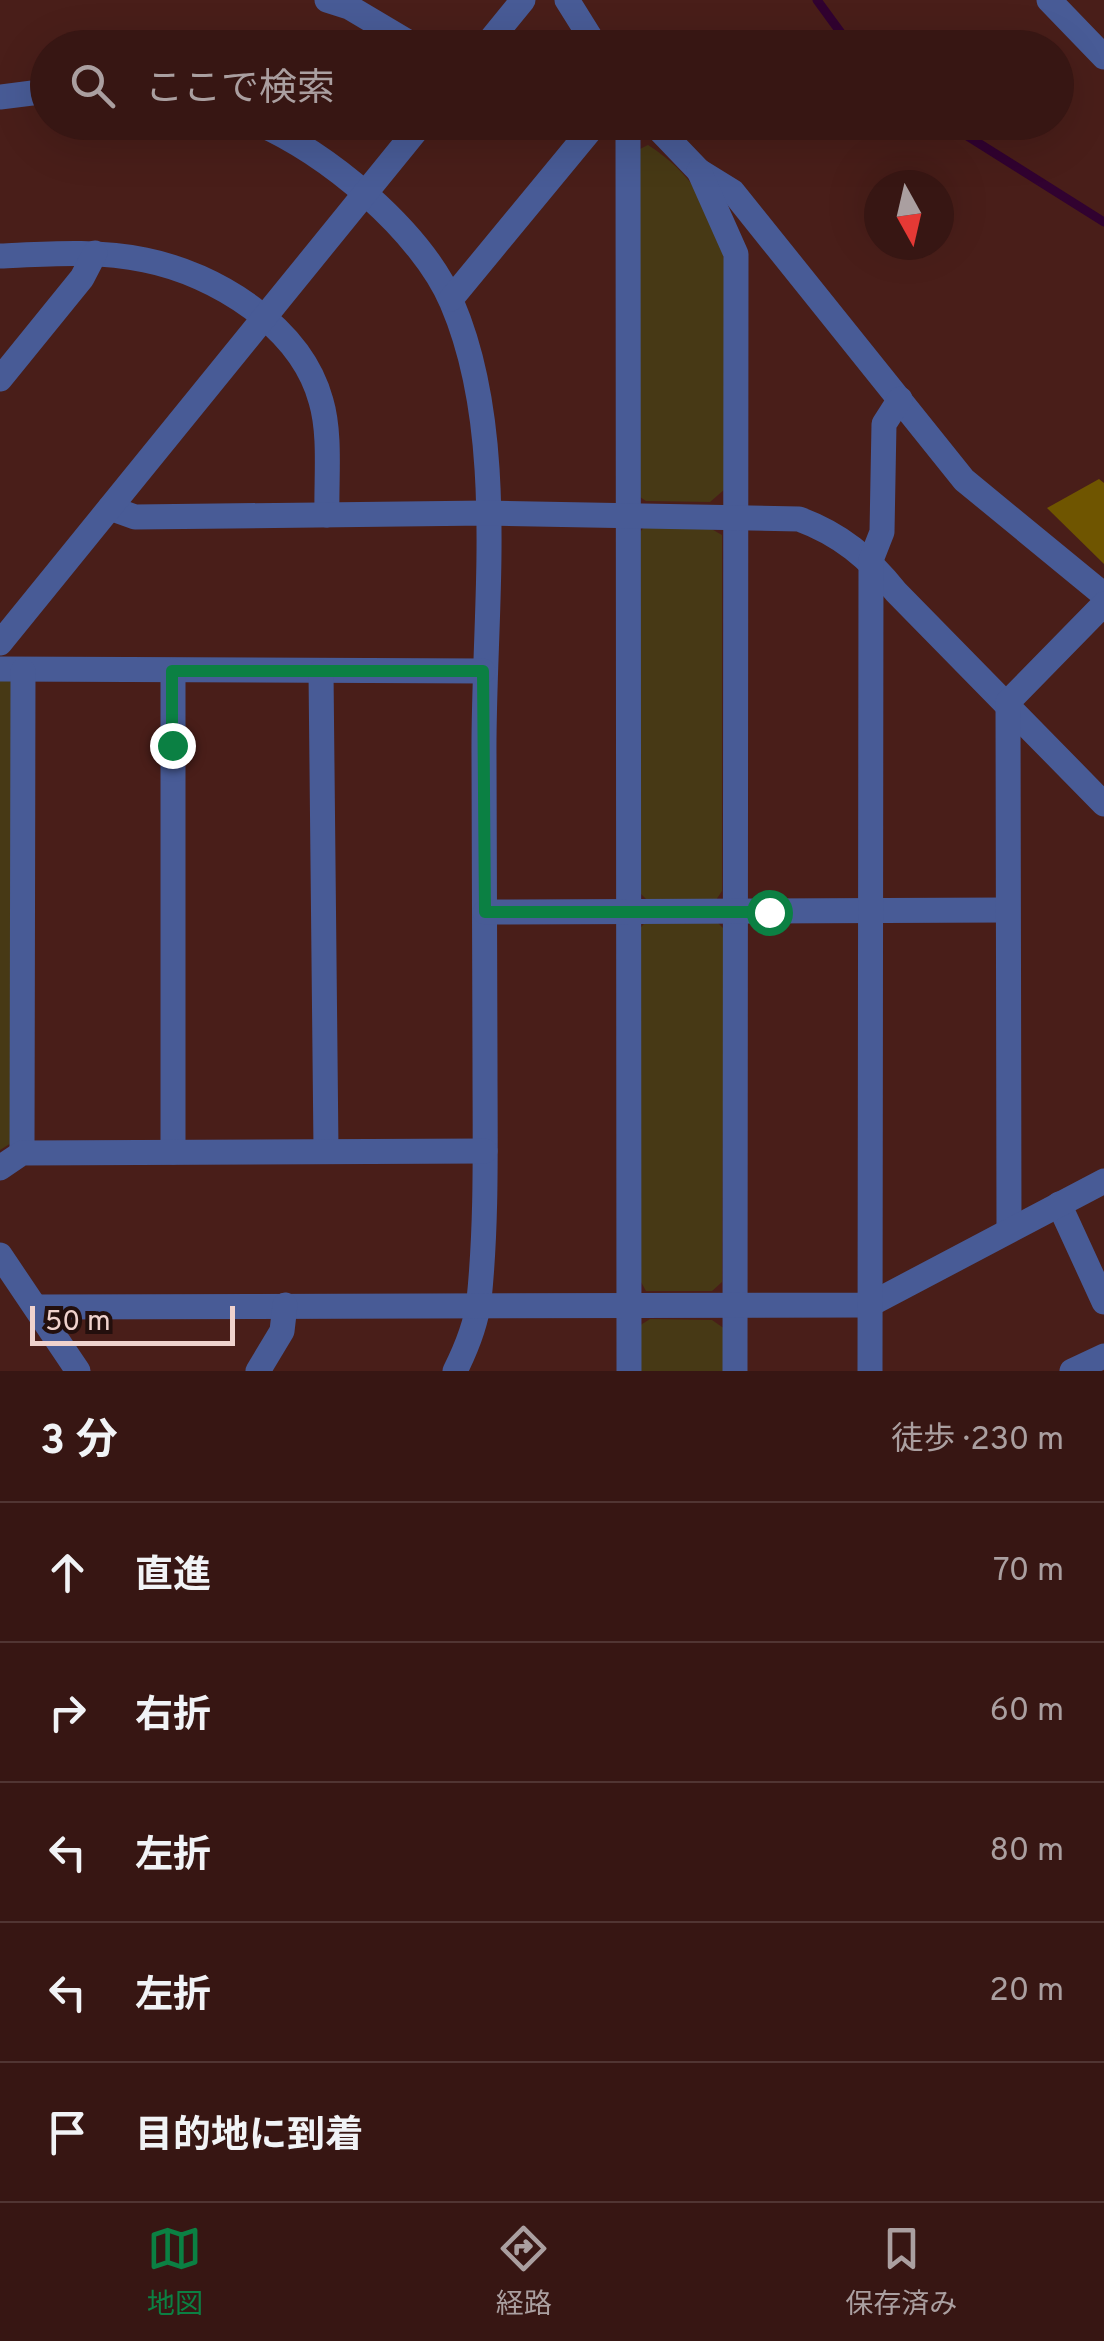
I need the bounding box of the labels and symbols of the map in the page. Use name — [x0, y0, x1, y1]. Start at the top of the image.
north arrow — [864, 170, 954, 260]
route end — [150, 723, 196, 769]
route start — [747, 890, 793, 936]
scale bar — [30, 1301, 235, 1346]

